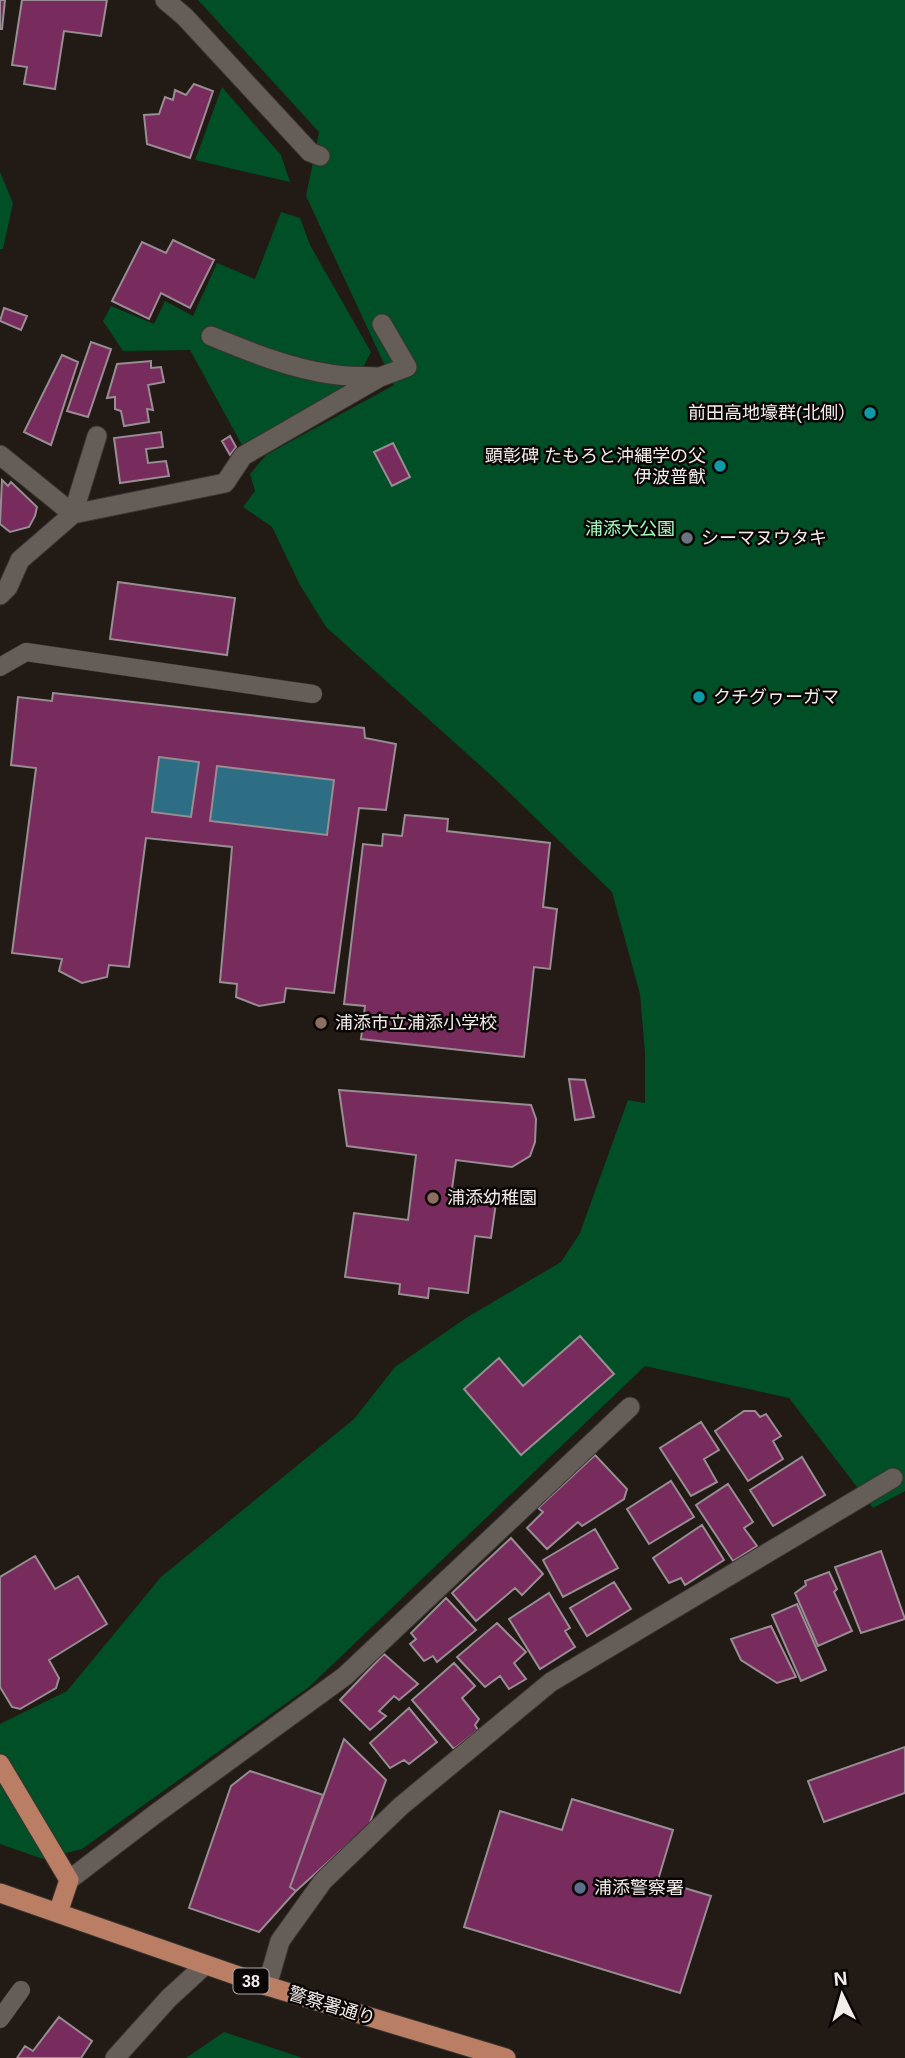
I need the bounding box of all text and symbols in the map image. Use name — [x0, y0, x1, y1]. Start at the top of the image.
place label: 前田高地壕群(北側） — [688, 403, 856, 423]
marker: 前田高地壕群(北側） — [862, 405, 878, 421]
place label: 顕彰碑 たもろと沖縄学の父 伊波普猷 — [485, 446, 706, 487]
marker: 顕彰碑 たもろと沖縄学の父 伊波普猷 — [712, 458, 728, 474]
park label: 浦添大公園 — [585, 519, 675, 539]
place label: シーマヌウタキ — [701, 528, 827, 548]
marker: シーマヌウタキ — [679, 530, 695, 546]
place label: クチグヮーガマ — [713, 687, 839, 707]
marker: クチグヮーガマ — [691, 689, 707, 705]
place label: 浦添市立浦添小学校 — [335, 1013, 497, 1033]
marker: 浦添市立浦添小学校 — [313, 1015, 329, 1031]
place label: 浦添幼稚園 — [447, 1188, 537, 1208]
marker: 浦添幼稚園 — [425, 1190, 441, 1206]
place label: 浦添警察署 — [594, 1878, 684, 1898]
marker: 浦添警察署 — [572, 1880, 588, 1896]
north arrow — [807, 1960, 877, 2030]
road number: 38 — [233, 1968, 268, 1994]
text: N — [833, 1968, 848, 1990]
street label: 警察署通り — [286, 1983, 378, 2029]

